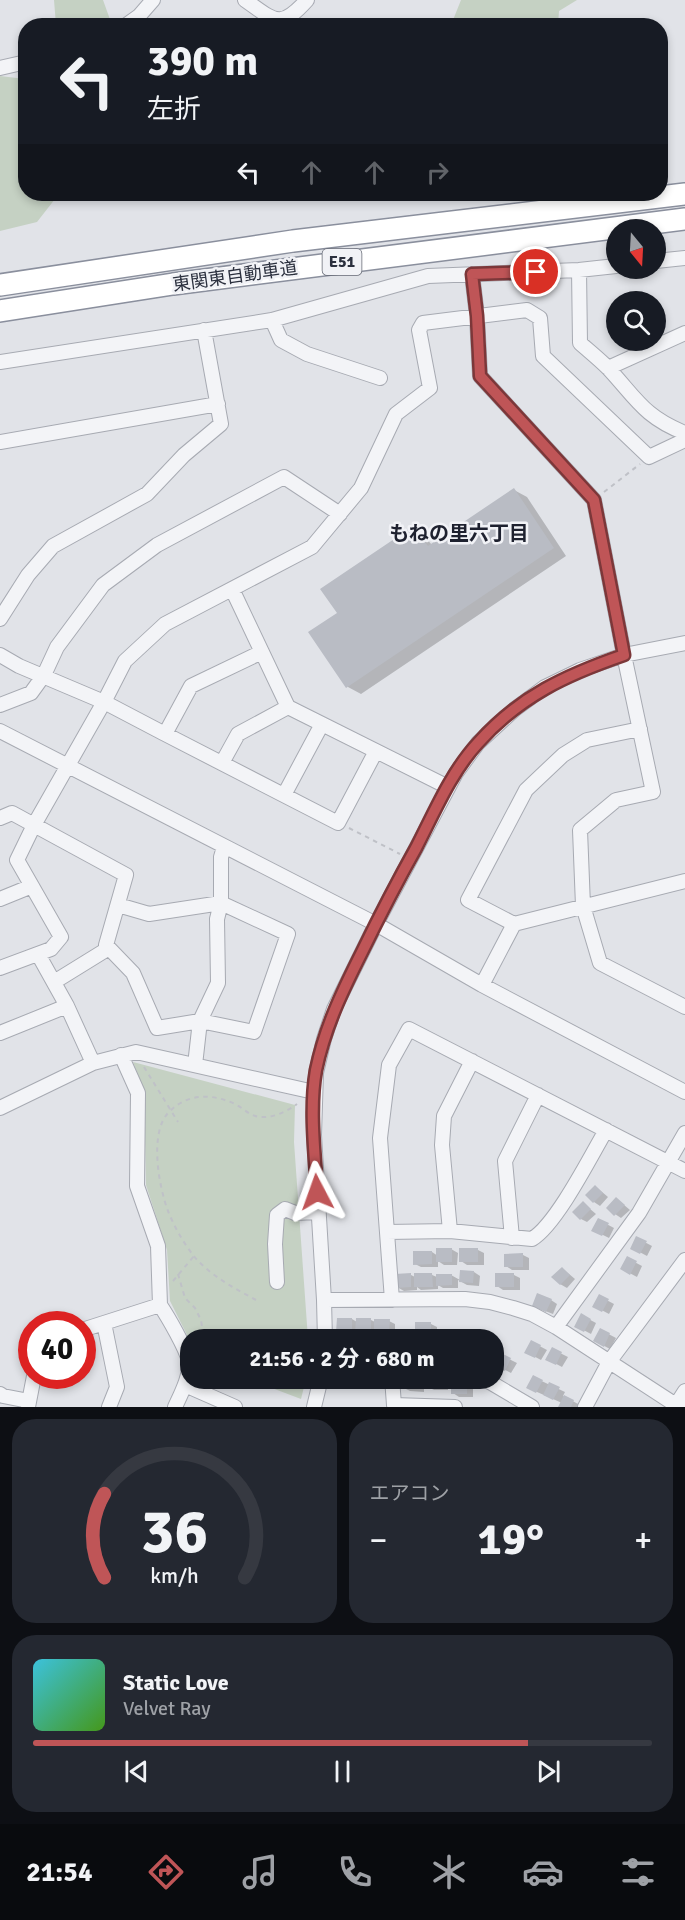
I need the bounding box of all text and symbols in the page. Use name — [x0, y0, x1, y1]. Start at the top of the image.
text: 390 m — [147, 36, 258, 87]
icon: left — [48, 42, 126, 120]
text: 左折 — [147, 93, 201, 126]
icon: left — [232, 156, 265, 189]
icon: ahead — [295, 156, 328, 189]
icon: ahead — [358, 156, 391, 189]
icon: right — [421, 156, 454, 189]
north arrow — [606, 219, 666, 279]
map controls — [606, 219, 666, 351]
pin — [510, 246, 561, 297]
road number: E51 — [322, 249, 362, 275]
icon: arrive — [519, 255, 552, 288]
street label: 東関東自動車道 — [171, 256, 299, 296]
button: search — [606, 291, 666, 351]
district label: もねの里六丁目 — [389, 521, 529, 546]
position arrow — [285, 1160, 349, 1224]
speed limit sign: 40 — [18, 1311, 96, 1389]
text: 21:56 · 2 分 · 680 m — [250, 1345, 434, 1372]
text: エアコン — [370, 1481, 450, 1506]
text: 36 — [141, 1493, 208, 1570]
text: 19° — [477, 1512, 544, 1567]
text: − — [370, 1520, 387, 1561]
text: + — [634, 1520, 652, 1561]
text: km/h — [150, 1563, 199, 1589]
text: Static Love — [123, 1669, 229, 1696]
text: Velvet Ray — [123, 1696, 211, 1721]
icon: previous — [120, 1755, 153, 1788]
icon: pause — [326, 1755, 359, 1788]
icon: next — [532, 1755, 565, 1788]
icon: directions — [145, 1851, 187, 1893]
icon: music — [239, 1851, 281, 1893]
icon: phone — [334, 1851, 376, 1893]
icon: climate — [428, 1851, 470, 1893]
icon: car — [522, 1851, 564, 1893]
icon: filters — [617, 1851, 659, 1893]
text: 21:54 — [26, 1856, 92, 1889]

